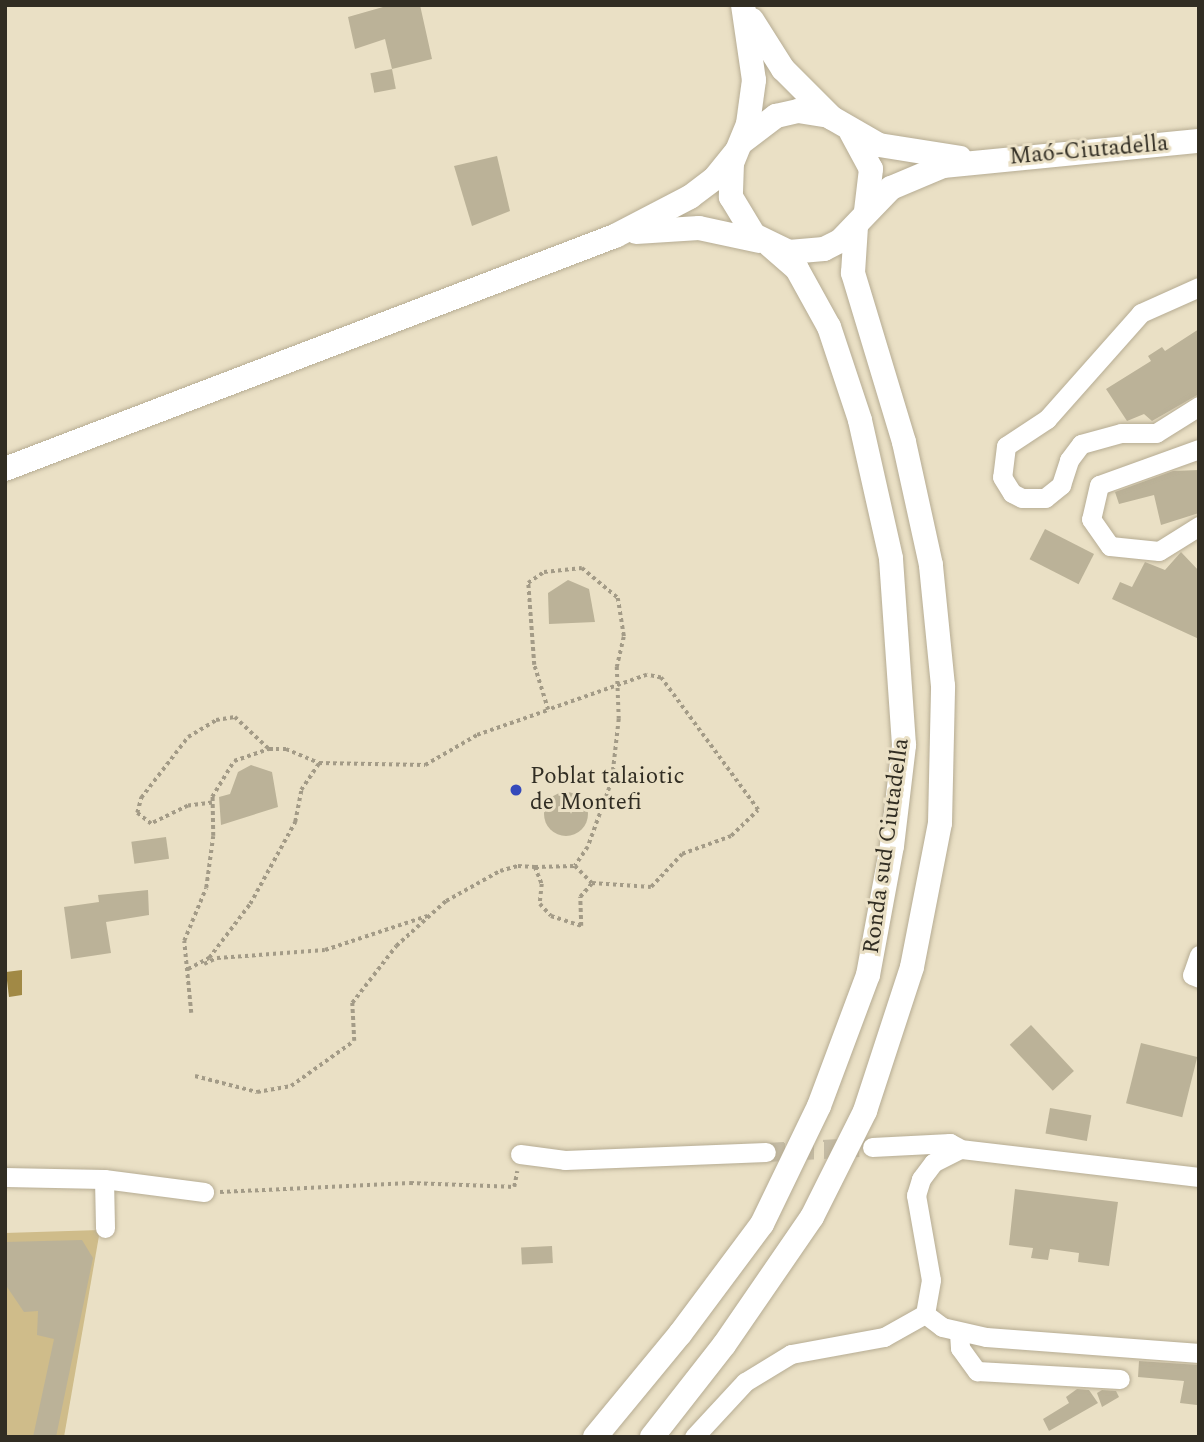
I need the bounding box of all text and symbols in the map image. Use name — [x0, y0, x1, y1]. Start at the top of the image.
street label: Maó-Ciutadella — [1008, 130, 1170, 172]
street label: Ronda sud Ciutadella — [858, 737, 916, 955]
place label: Poblat talaiotic de Montefi — [530, 763, 685, 817]
marker: Poblat talaiotic de Montefi — [508, 782, 524, 798]

